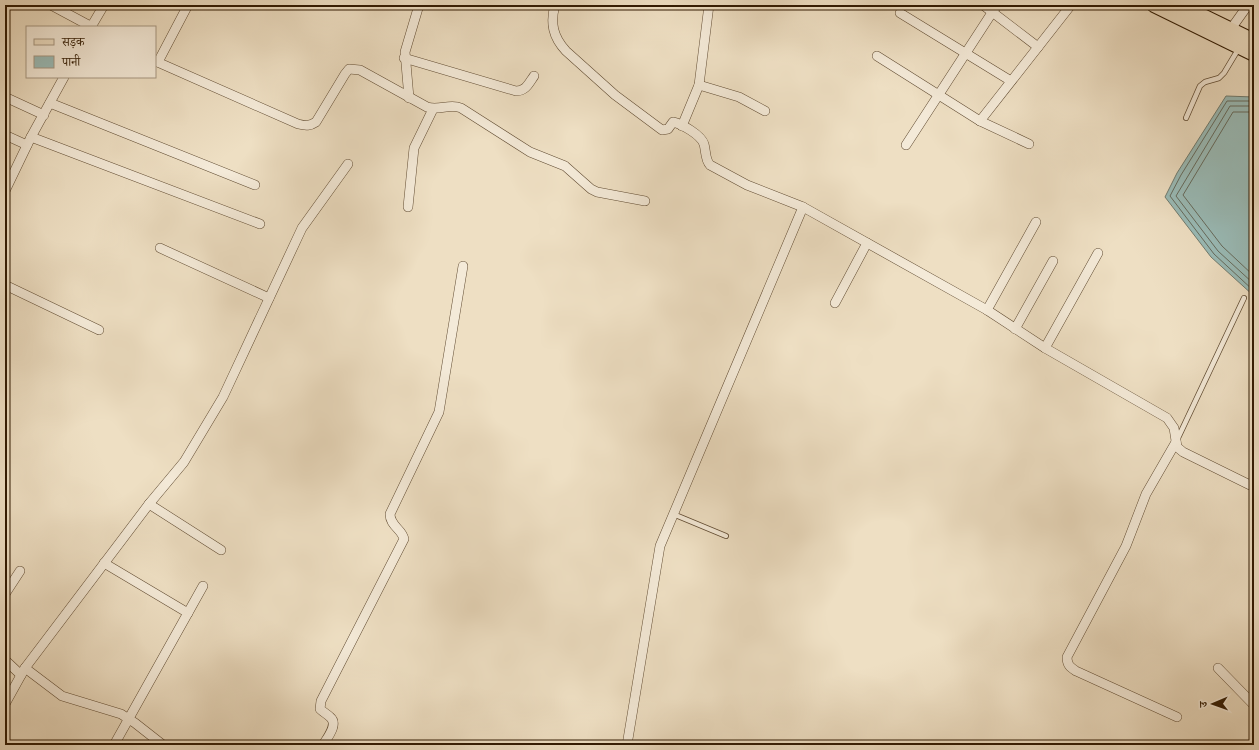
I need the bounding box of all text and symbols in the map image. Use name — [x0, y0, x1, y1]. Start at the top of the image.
legend — [26, 26, 156, 78]
text: सड़क — [61, 37, 86, 49]
text: पानी — [61, 54, 81, 69]
north arrow — [1193, 684, 1233, 724]
text: उ — [1199, 700, 1210, 708]

